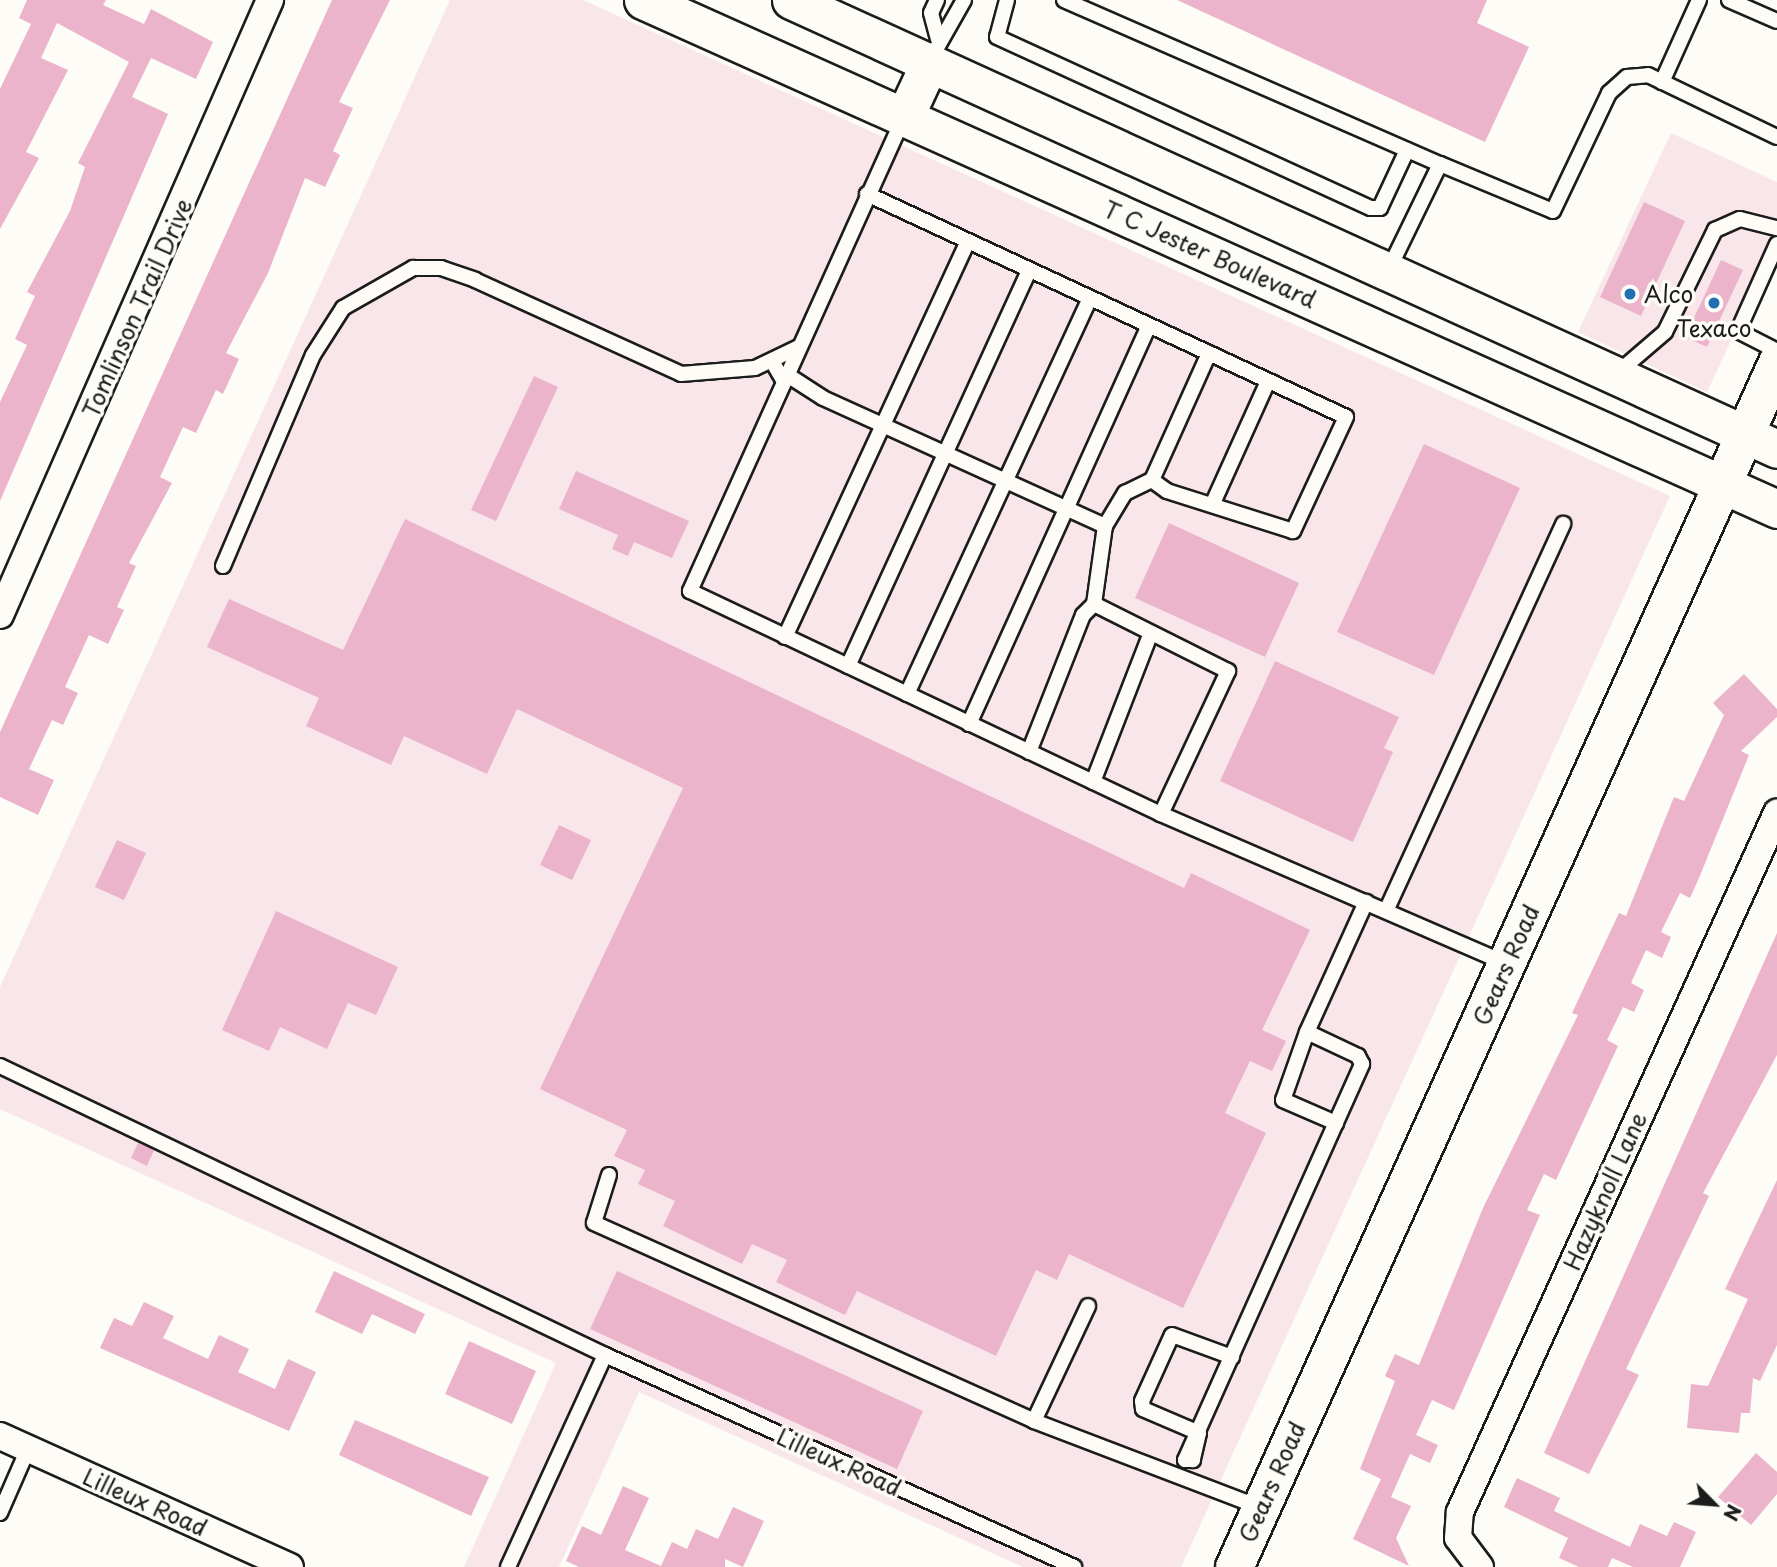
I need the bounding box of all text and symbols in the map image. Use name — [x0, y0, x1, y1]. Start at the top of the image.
street label: Tomlinson Trail Drive — [76, 194, 198, 422]
street label: T C Jester Boulevard — [1098, 194, 1322, 314]
place label: Alco — [1644, 280, 1693, 308]
marker: Alco — [1622, 286, 1638, 302]
marker: Texaco — [1706, 295, 1722, 311]
place label: Texaco — [1676, 314, 1752, 342]
street label: Gears Road — [1467, 901, 1545, 1029]
street label: Hazyknoll Lane — [1558, 1108, 1652, 1274]
street label: Gears Road — [1233, 1418, 1311, 1546]
street label: Lilleux Road — [773, 1423, 905, 1501]
street label: Lilleux Road — [79, 1463, 211, 1541]
north arrow — [1679, 1469, 1749, 1539]
text: N — [1717, 1500, 1749, 1526]

